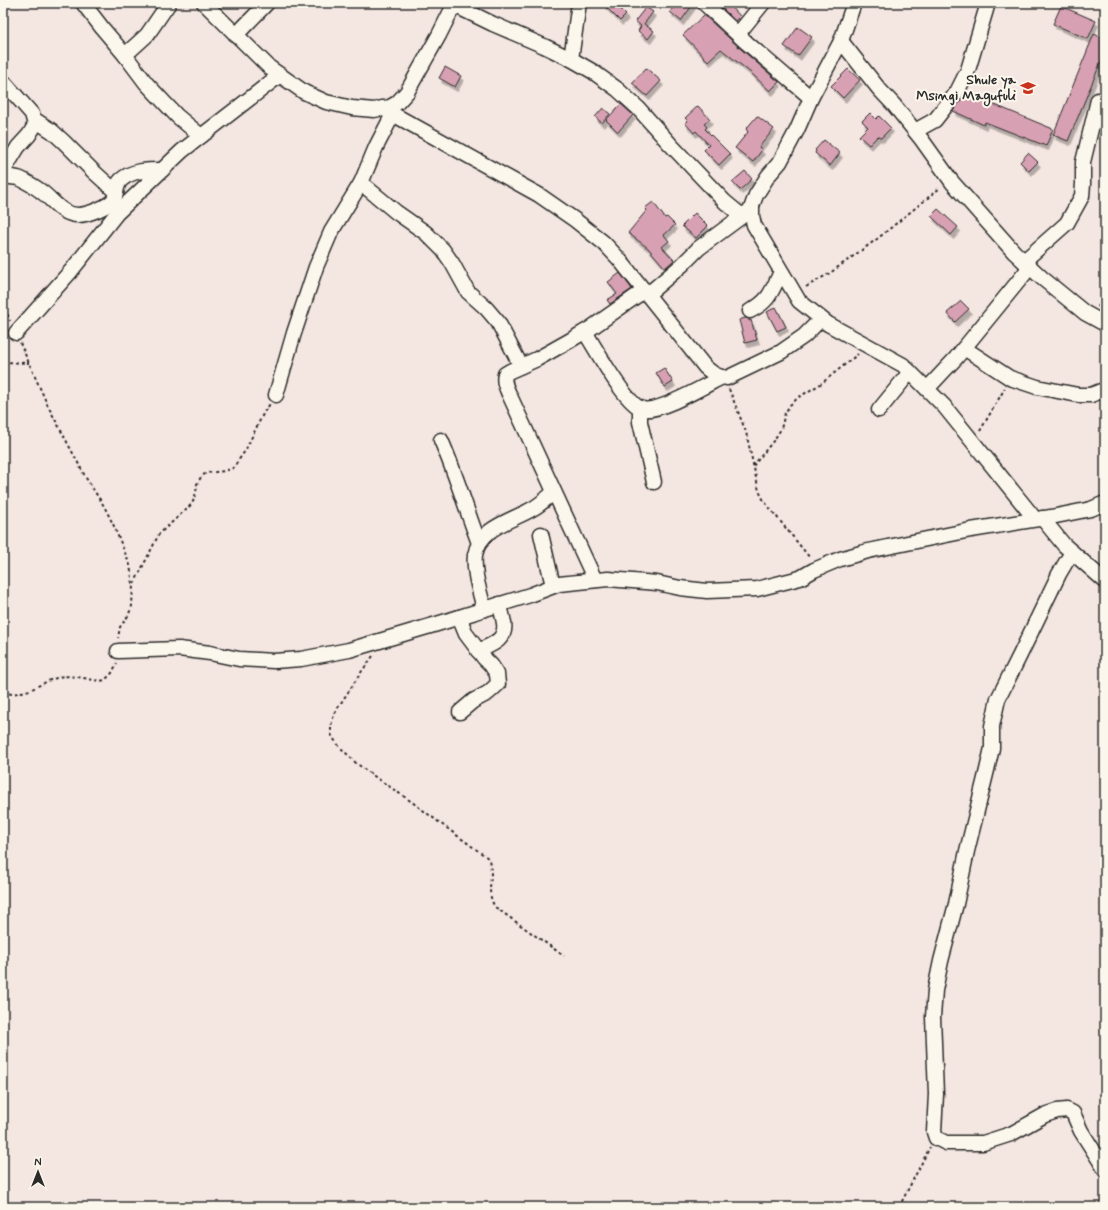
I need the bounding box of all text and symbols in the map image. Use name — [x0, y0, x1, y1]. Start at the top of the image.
place label: Shule ya Msingi Magufuli — [916, 71, 1017, 107]
school or university icon: Shule ya Msingi Magufuli — [1019, 79, 1037, 97]
north arrow — [18, 1152, 58, 1192]
text: N — [34, 1156, 42, 1170]

